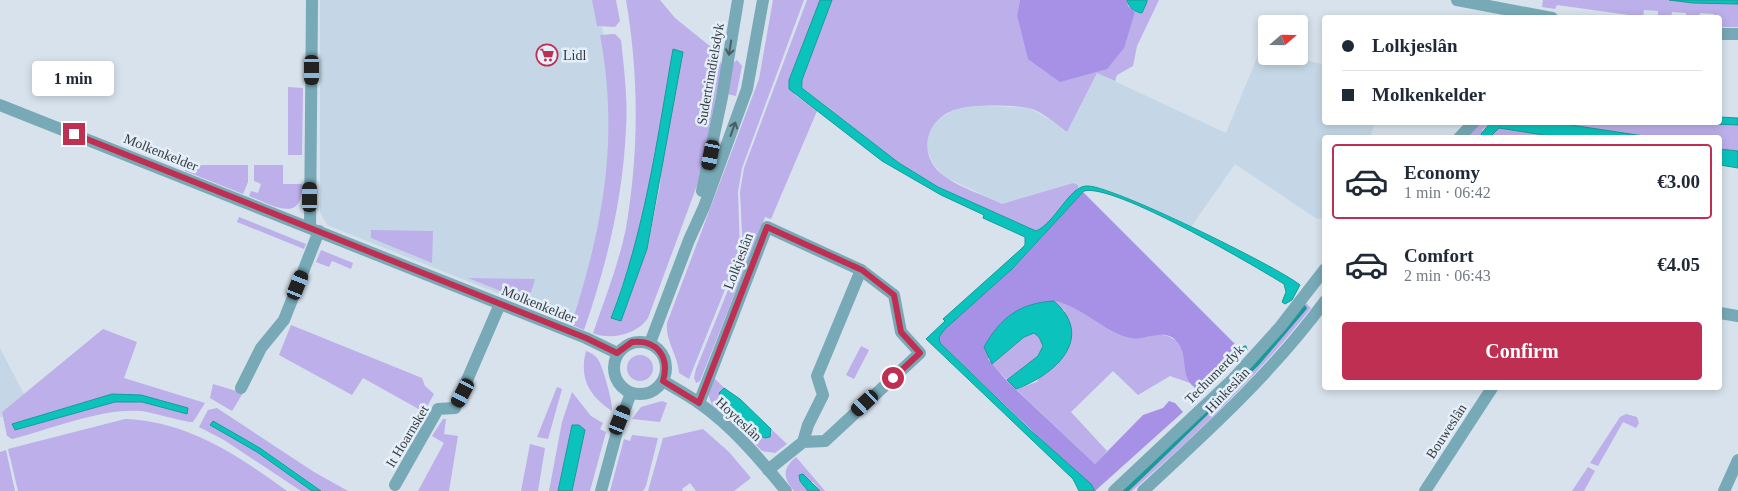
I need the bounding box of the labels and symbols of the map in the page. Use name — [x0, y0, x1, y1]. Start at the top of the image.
north arrow — [1258, 15, 1308, 65]
street label: Sudertrimdielsdyk — [694, 22, 727, 126]
one-way arrow — [724, 40, 734, 56]
supermarket icon: Lidl — [535, 43, 559, 67]
place label: Lidl — [563, 48, 586, 63]
car — [304, 55, 319, 85]
callout: 1 min — [33, 62, 115, 96]
one-way arrow — [729, 122, 738, 137]
route end — [63, 123, 85, 145]
street label: Molkenkelder — [122, 131, 200, 174]
car — [700, 139, 721, 171]
car — [302, 182, 317, 212]
street label: Lolkjeslân — [721, 231, 756, 291]
car — [285, 268, 310, 302]
street label: Molkenkelder — [500, 283, 578, 326]
street label: Techumerdyk — [1182, 342, 1247, 407]
street label: Hinkeslân — [1202, 365, 1252, 416]
route start — [882, 367, 904, 389]
car — [449, 376, 476, 410]
car — [848, 387, 881, 419]
street label: Hoyteslân — [713, 395, 765, 444]
street label: Bouweslân — [1423, 401, 1470, 461]
street label: It Hoarnsket — [383, 402, 432, 470]
car — [607, 403, 632, 437]

